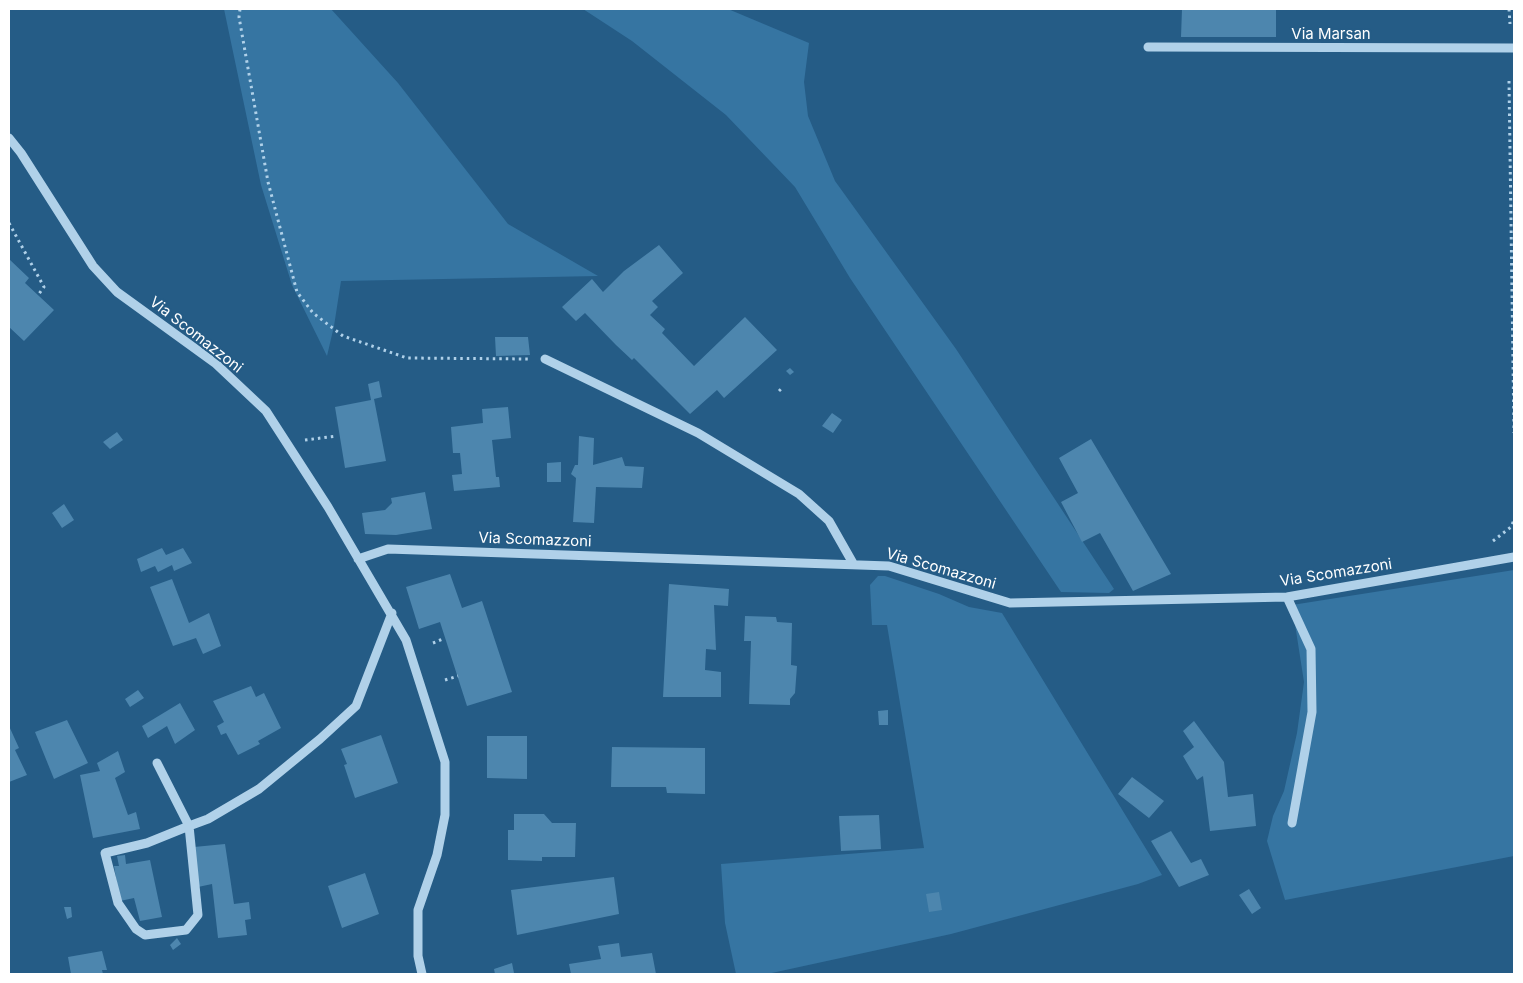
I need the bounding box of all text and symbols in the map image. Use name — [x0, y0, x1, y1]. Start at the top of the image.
street label: Via Marsan — [1291, 25, 1371, 43]
street label: Via Scomazzoni — [146, 293, 246, 377]
street label: Via Scomazzoni — [478, 529, 592, 551]
street label: Via Scomazzoni — [884, 545, 998, 593]
street label: Via Scomazzoni — [1279, 555, 1393, 591]

